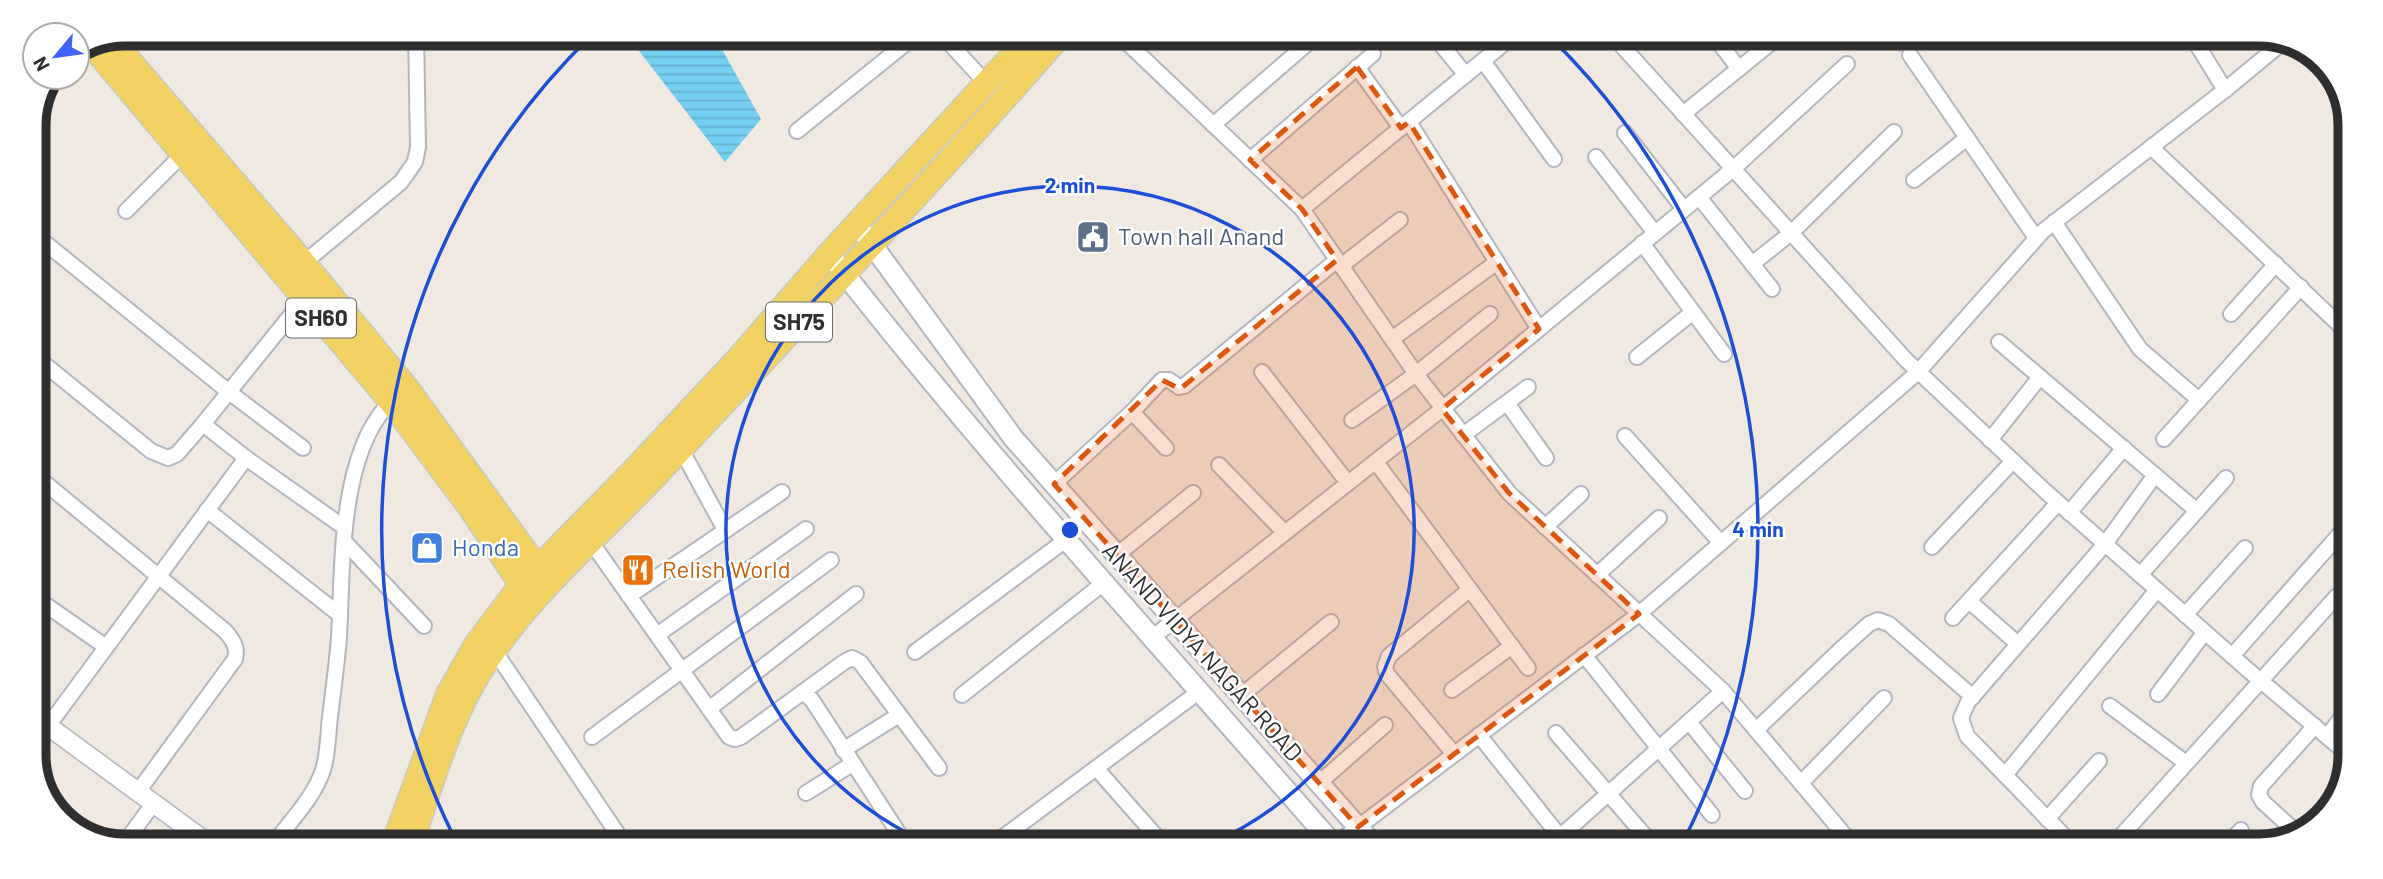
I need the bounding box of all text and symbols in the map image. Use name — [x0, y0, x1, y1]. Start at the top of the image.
north arrow — [21, 21, 91, 91]
text: N — [28, 53, 54, 76]
text: 2 min — [1045, 172, 1095, 197]
public building icon: Town hall Anand — [1074, 218, 1112, 256]
place label: Town hall Anand — [1118, 221, 1284, 250]
road number: SH60 — [286, 298, 356, 338]
road number: SH75 — [766, 302, 832, 342]
text: 4 min — [1732, 516, 1784, 541]
centre of rings — [1058, 518, 1082, 542]
shop icon: Honda — [408, 529, 446, 567]
place label: Honda — [452, 532, 519, 561]
street label: ANAND VIDYA NAGAR ROAD — [1097, 535, 1309, 767]
restaurant icon: Relish World — [619, 551, 657, 589]
place label: Relish World — [662, 554, 791, 583]

